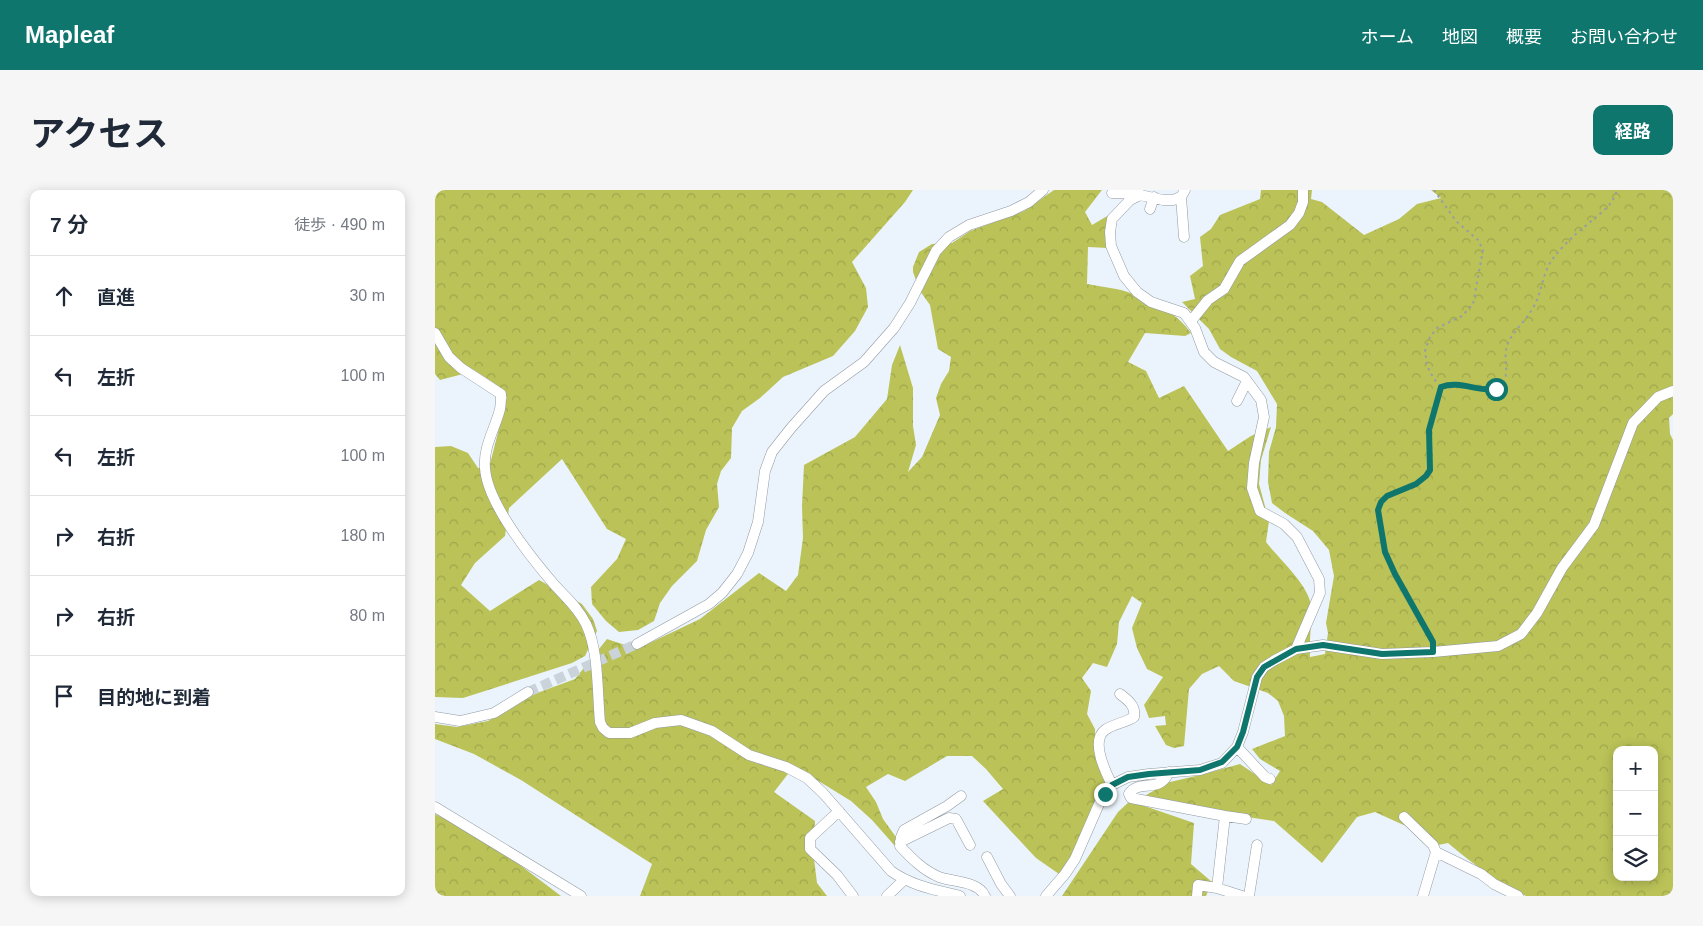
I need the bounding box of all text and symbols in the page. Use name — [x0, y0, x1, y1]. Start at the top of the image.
text: Mapleaf — [25, 21, 114, 48]
text: ホーム — [1361, 27, 1414, 47]
text: 地図 — [1442, 27, 1478, 47]
text: 概要 — [1506, 27, 1542, 47]
text: お問い合わせ — [1570, 27, 1678, 47]
button: 経路 — [1593, 105, 1673, 155]
text: アクセス — [30, 114, 168, 153]
text: 7 分 — [50, 213, 89, 236]
text: 徒歩 · 490 m — [294, 216, 385, 233]
icon: ahead — [50, 282, 78, 310]
text: 直進 — [97, 287, 135, 308]
text: 30 m — [349, 287, 385, 304]
icon: left — [50, 362, 78, 390]
text: 左折 — [97, 367, 135, 388]
text: 100 m — [341, 367, 385, 384]
route start — [1485, 378, 1508, 401]
icon: left — [50, 442, 78, 470]
text: 左折 — [97, 447, 135, 468]
text: 100 m — [341, 447, 385, 464]
icon: right — [50, 522, 78, 550]
text: 右折 — [97, 527, 135, 548]
text: 180 m — [341, 527, 385, 544]
icon: right — [50, 602, 78, 630]
text: 右折 — [97, 607, 135, 628]
text: 80 m — [349, 607, 385, 624]
icon: arrive — [50, 682, 78, 710]
text: 目的地に到着 — [97, 687, 211, 708]
map controls — [1613, 746, 1658, 881]
button: + — [1613, 746, 1658, 791]
route end — [1094, 783, 1117, 806]
button: − — [1613, 791, 1658, 836]
button: layers — [1613, 836, 1658, 881]

